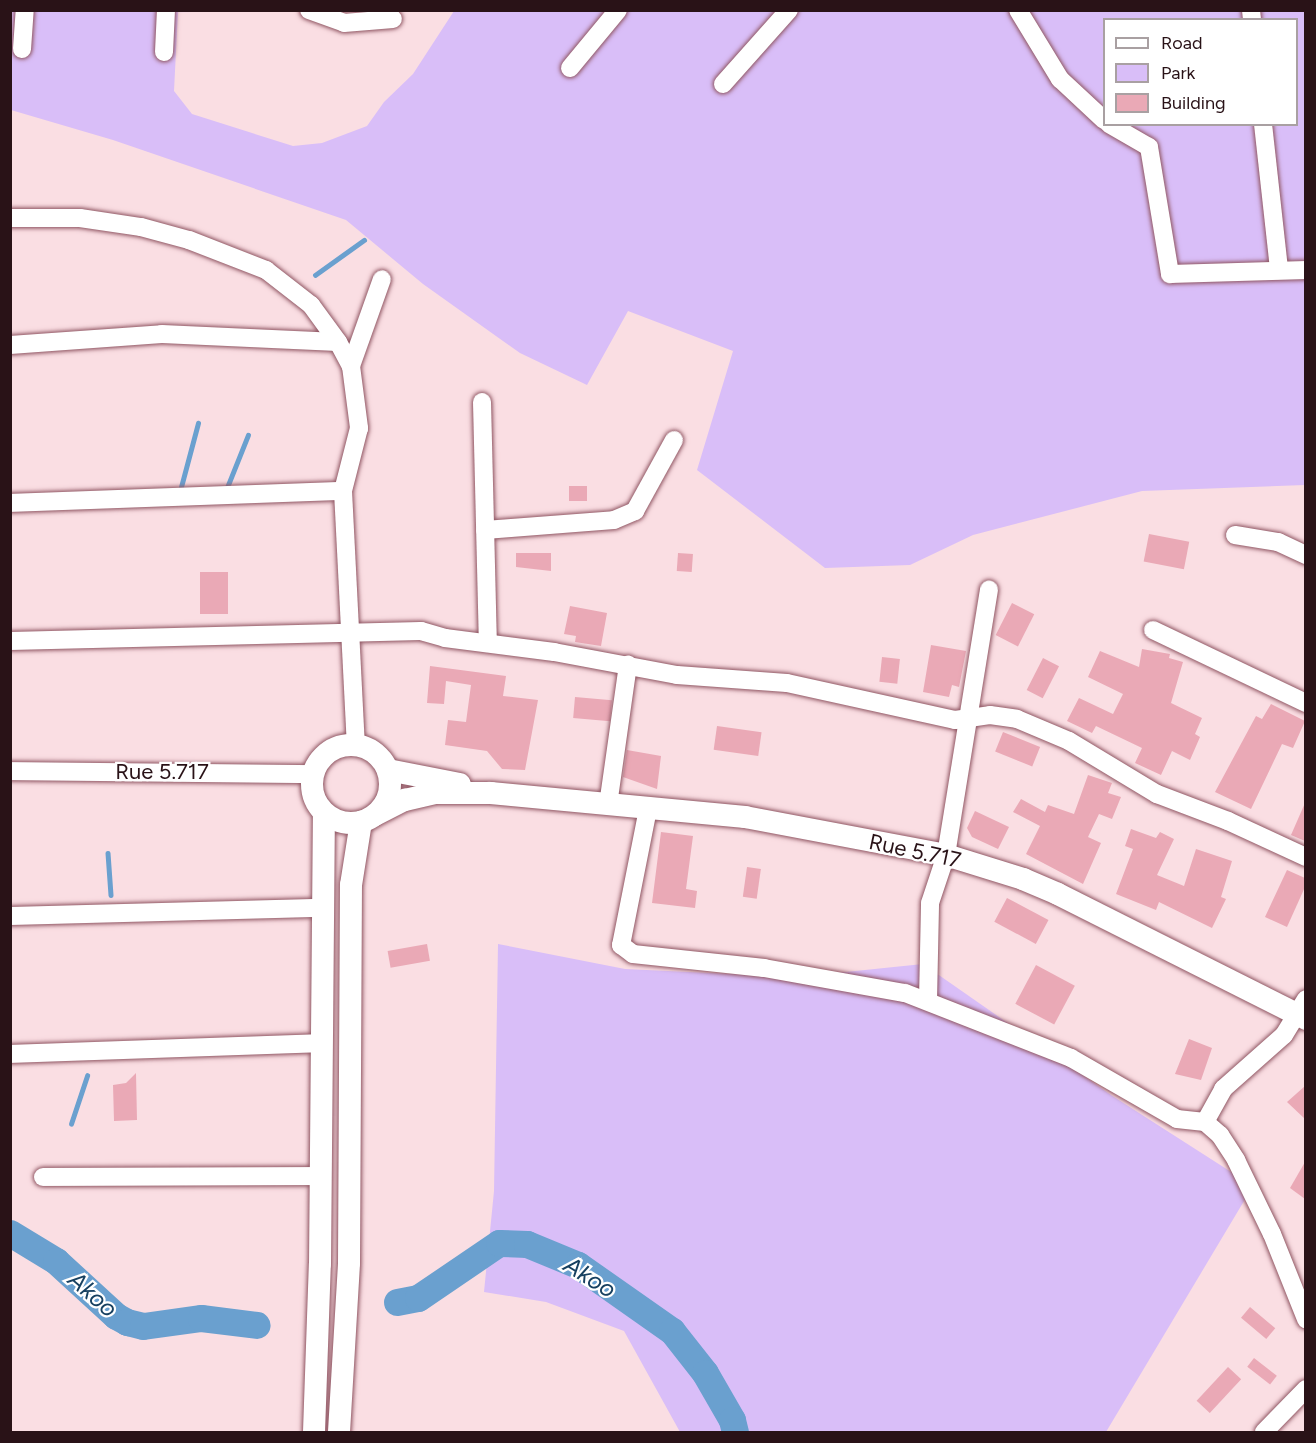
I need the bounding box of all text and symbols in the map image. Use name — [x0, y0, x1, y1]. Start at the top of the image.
legend — [1103, 18, 1298, 126]
text: Road — [1161, 32, 1202, 54]
text: Park — [1161, 62, 1195, 84]
text: Building — [1161, 92, 1226, 114]
street label: Rue 5.717 — [115, 759, 209, 785]
street label: Rue 5.717 — [867, 828, 963, 874]
water label: Akoo — [559, 1250, 621, 1304]
water label: Akoo — [63, 1265, 123, 1323]

